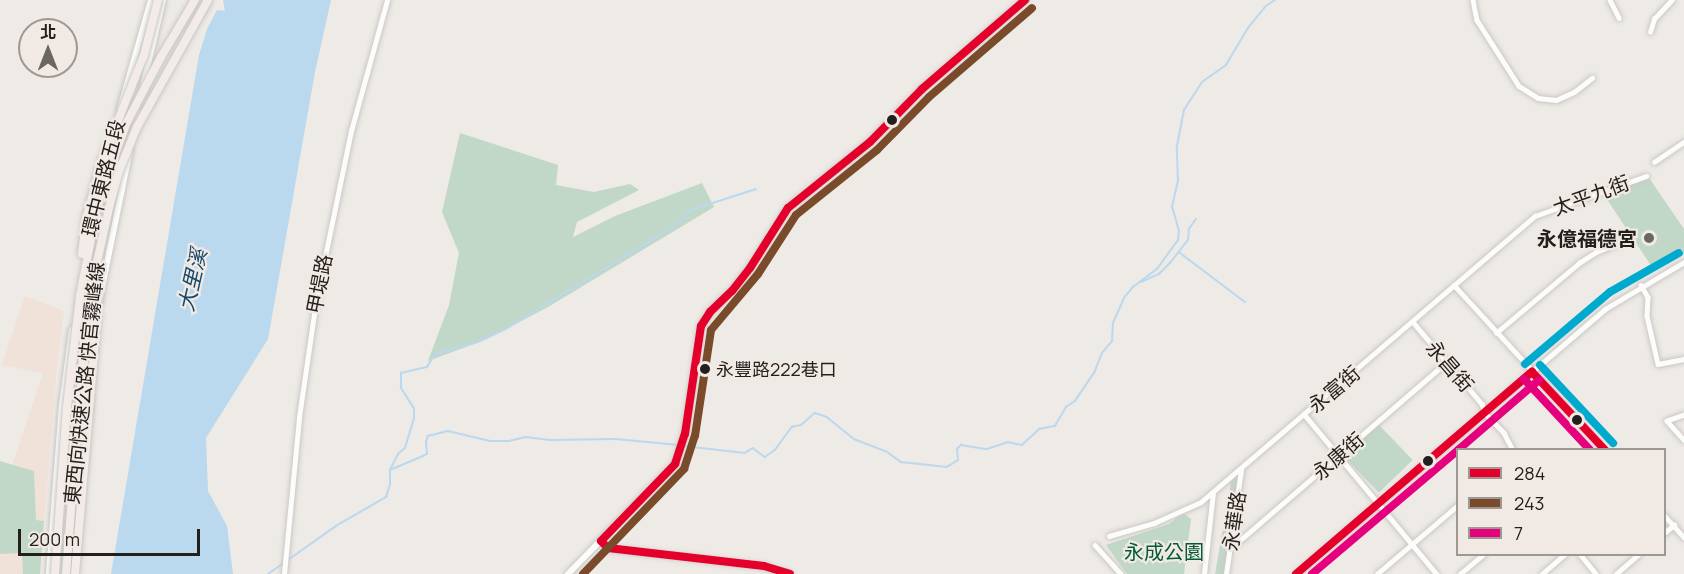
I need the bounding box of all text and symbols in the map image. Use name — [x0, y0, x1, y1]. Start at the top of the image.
north arrow — [18, 18, 78, 78]
text: 北 — [40, 21, 56, 43]
unlabelled marker — [886, 114, 898, 126]
street label: 環中東路五段 — [77, 117, 129, 239]
street label: 太平九街 — [1549, 170, 1633, 220]
place label: 永億福德宮 — [1537, 226, 1637, 250]
marker: 永億福德宮 — [1642, 231, 1656, 245]
water label: 大里溪 — [173, 246, 211, 314]
street label: 甲堤路 — [301, 252, 337, 316]
street label: 東西向快速公路 快官霧峰線 — [59, 260, 109, 506]
street label: 永昌街 — [1421, 335, 1479, 397]
place label: 永豐路222巷口 — [716, 358, 837, 380]
street label: 永富街 — [1303, 361, 1365, 417]
marker: 永豐路222巷口 — [699, 363, 711, 375]
unlabelled marker — [1571, 414, 1583, 426]
street label: 永康街 — [1307, 427, 1369, 485]
legend — [1456, 448, 1666, 556]
unlabelled marker — [1422, 455, 1434, 467]
text: 284 — [1514, 461, 1545, 485]
street label: 永華路 — [1218, 490, 1250, 552]
text: 243 — [1514, 491, 1544, 515]
scale bar — [21, 517, 202, 555]
text: 7 — [1514, 521, 1523, 545]
text: 200 m — [29, 527, 80, 551]
park label: 永成公園 — [1124, 539, 1204, 563]

